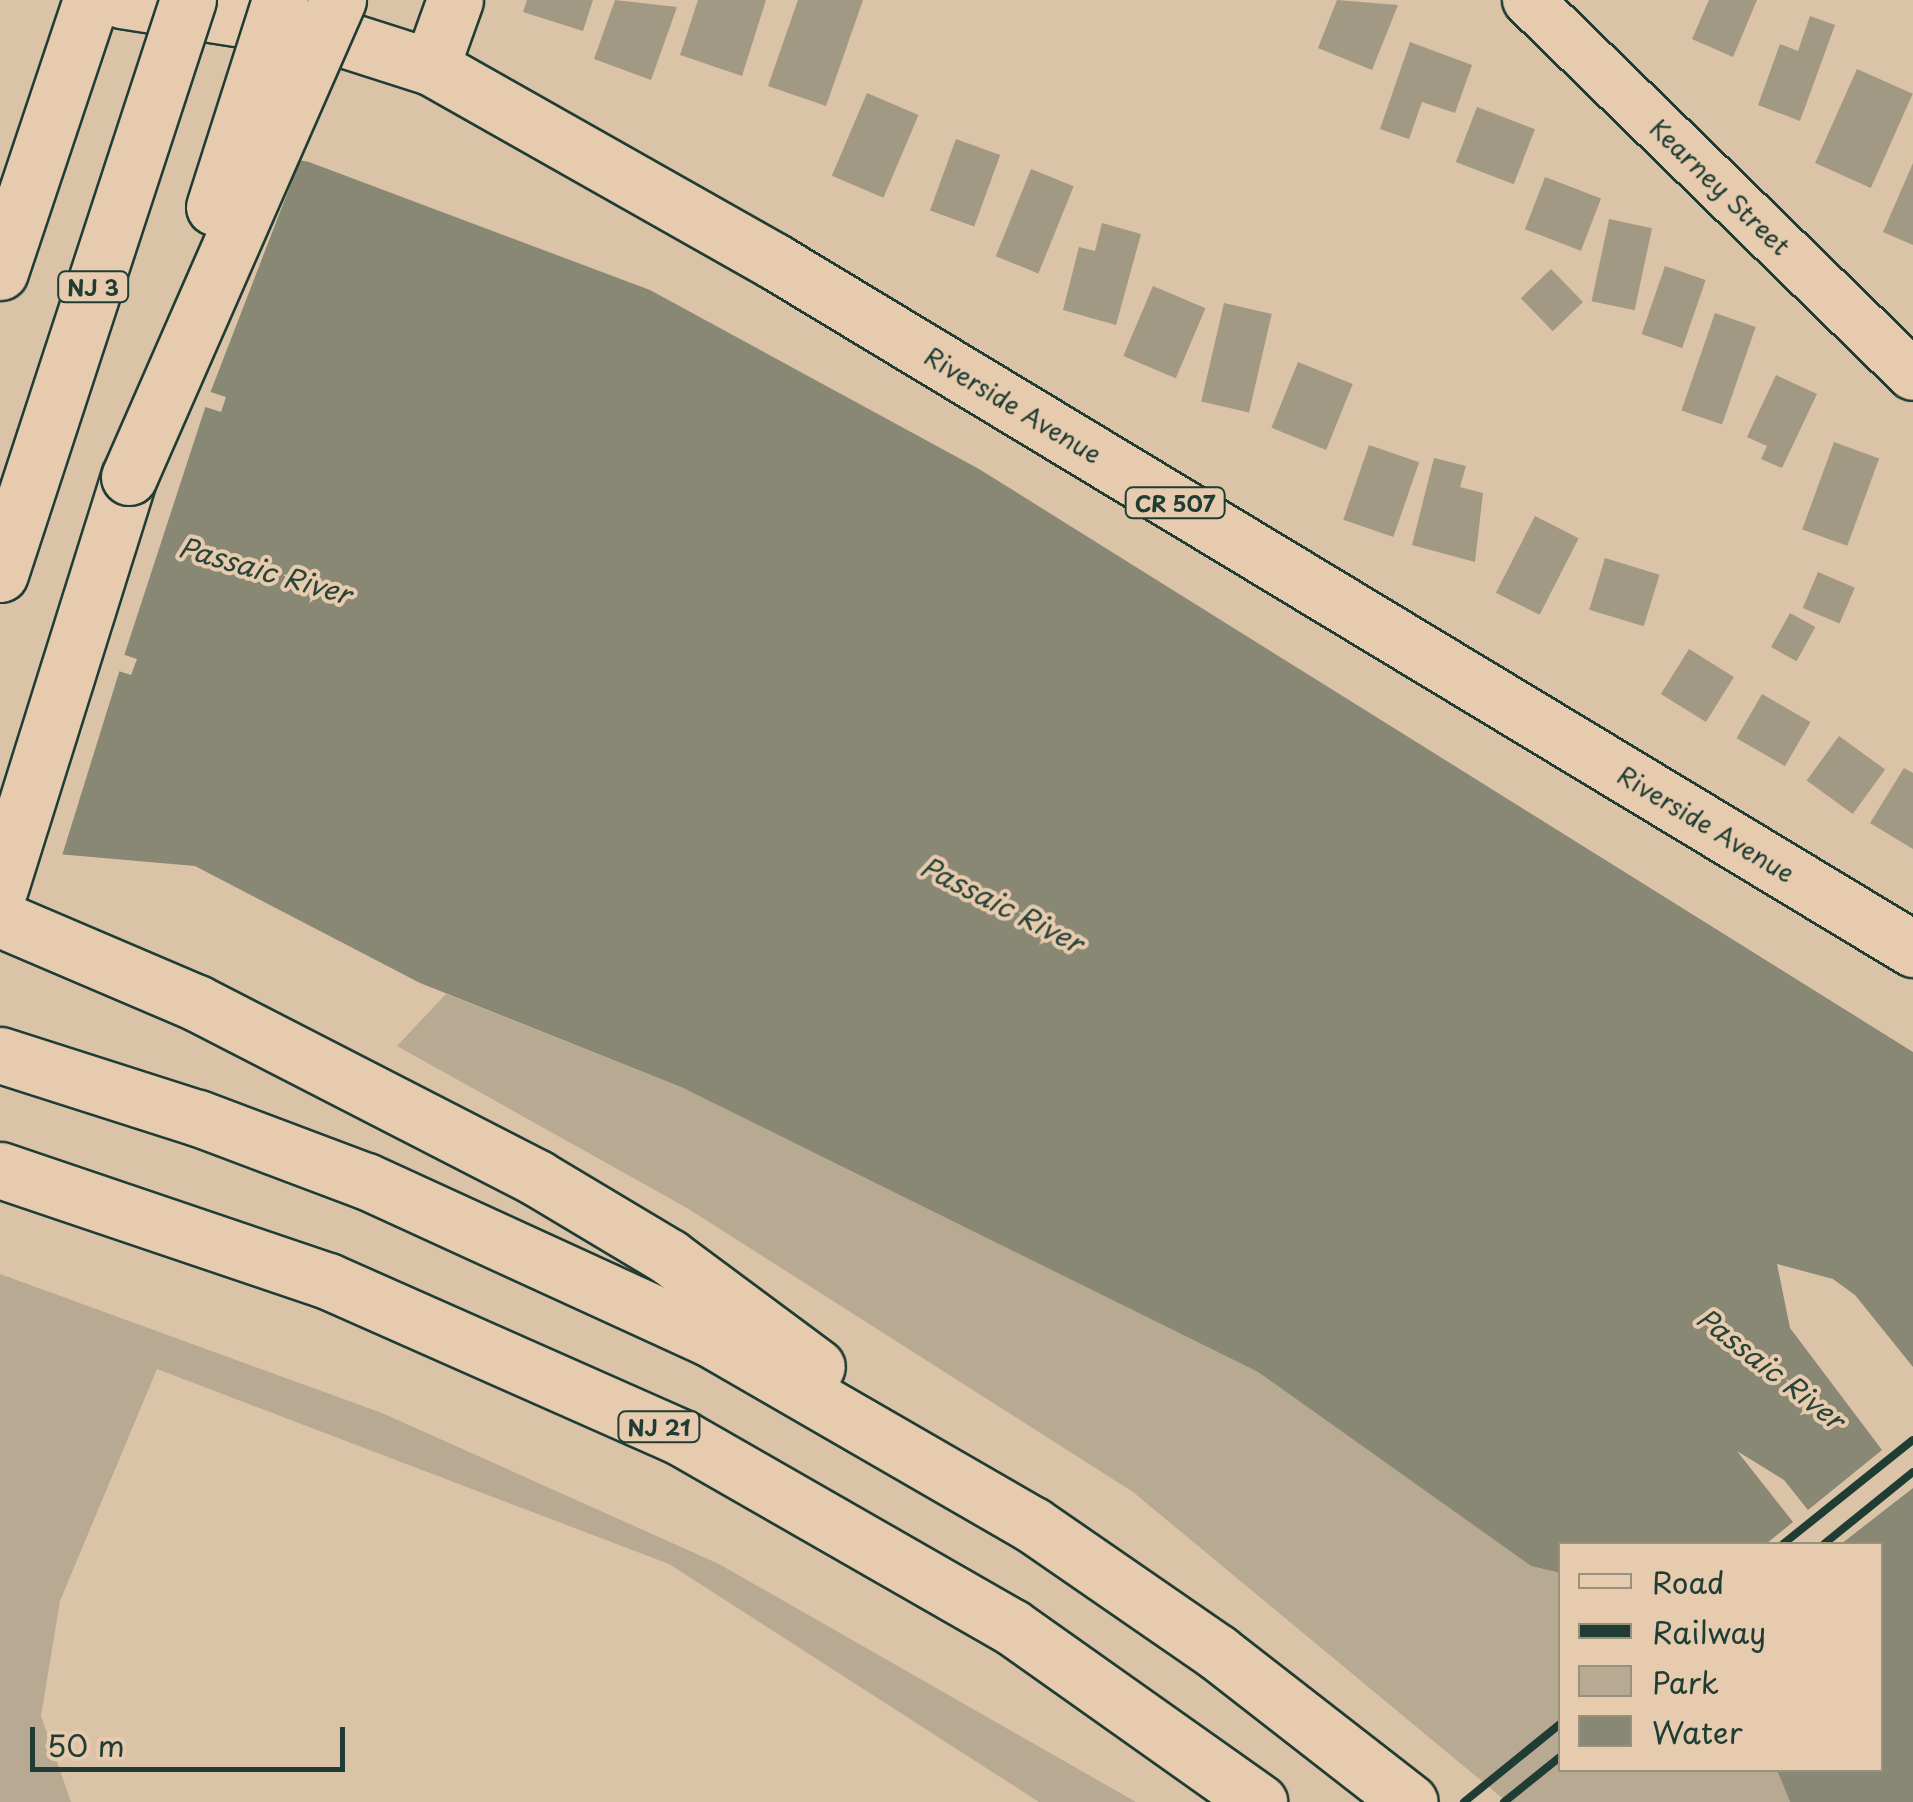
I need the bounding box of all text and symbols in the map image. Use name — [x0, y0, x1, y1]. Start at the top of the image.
street label: Kearney Street — [1644, 113, 1796, 261]
road number: NJ 3 — [56, 270, 130, 304]
street label: Riverside Avenue — [919, 341, 1107, 469]
road number: CR 507 — [1122, 486, 1228, 520]
water label: Passaic River — [175, 529, 355, 611]
street label: Riverside Avenue — [1612, 760, 1800, 888]
water label: Passaic River — [915, 849, 1089, 959]
water label: Passaic River — [1691, 1300, 1851, 1436]
road number: NJ 21 — [616, 1410, 702, 1444]
legend — [1558, 1542, 1883, 1772]
text: Road — [1652, 1559, 1725, 1604]
text: Railway — [1652, 1609, 1766, 1654]
text: Park — [1652, 1659, 1719, 1704]
scale bar — [35, 1707, 350, 1769]
text: Water — [1652, 1709, 1743, 1754]
text: 50 m — [47, 1722, 125, 1767]

